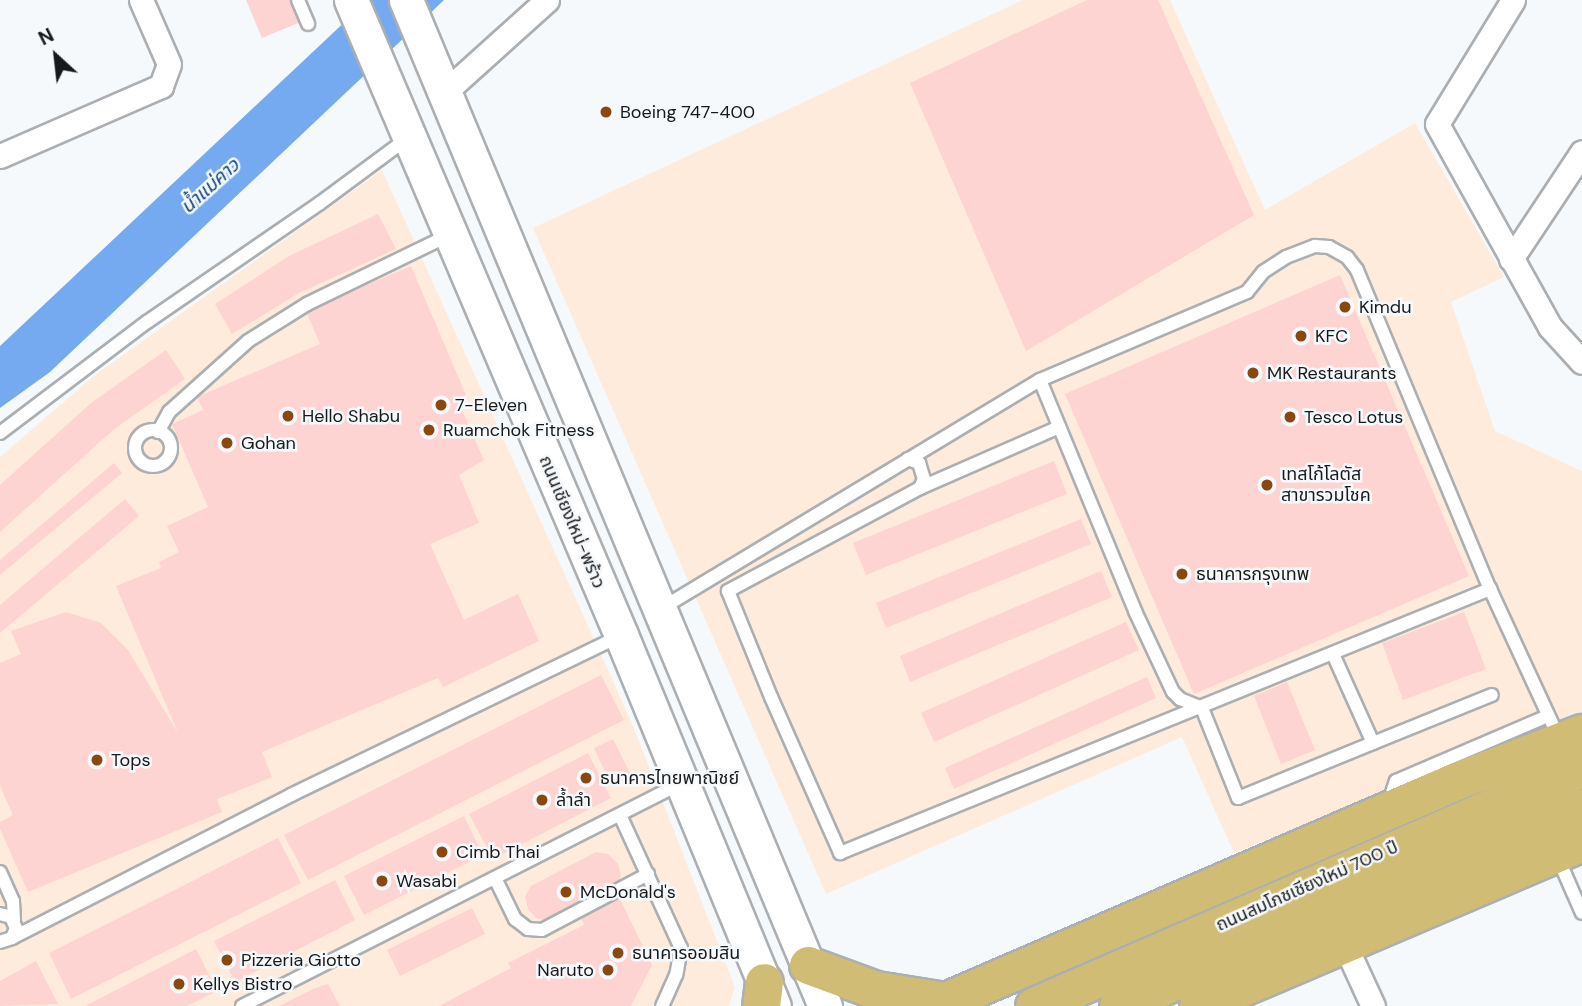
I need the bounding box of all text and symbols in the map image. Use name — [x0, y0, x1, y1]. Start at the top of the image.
north arrow — [21, 21, 91, 91]
text: N — [34, 23, 58, 51]
place label: Boeing 747-400 — [620, 101, 755, 123]
marker: Boeing 747-400 — [598, 104, 614, 120]
water label: น้ำแม่คาว — [176, 154, 244, 218]
place label: Kimdu — [1359, 296, 1411, 318]
marker: Kimdu — [1337, 299, 1353, 315]
place label: KFC — [1315, 325, 1348, 347]
marker: KFC — [1293, 328, 1309, 344]
place label: MK Restaurants — [1267, 362, 1396, 384]
marker: MK Restaurants — [1245, 365, 1261, 381]
place label: 7-Eleven — [455, 394, 527, 416]
marker: 7-Eleven — [433, 397, 449, 413]
place label: Hello Shabu — [302, 405, 400, 427]
place label: Tesco Lotus — [1304, 406, 1403, 428]
marker: Hello Shabu — [280, 408, 296, 424]
marker: Tesco Lotus — [1282, 409, 1298, 425]
place label: Ruamchok Fitness — [443, 419, 595, 441]
marker: Ruamchok Fitness — [421, 422, 437, 438]
place label: Gohan — [241, 432, 296, 454]
marker: Gohan — [219, 435, 235, 451]
street label: ถนนเชียงใหม่-พร้าว — [534, 452, 610, 592]
place label: เทสโก้โลตัส สาขารวมโชค — [1281, 464, 1371, 506]
marker: เทสโก้โลตัส สาขารวมโชค — [1259, 477, 1275, 493]
place label: ธนาคารกรุงเทพ — [1196, 563, 1309, 585]
marker: ธนาคารกรุงเทพ — [1174, 566, 1190, 582]
place label: Tops — [111, 749, 150, 771]
marker: Tops — [89, 752, 105, 768]
place label: ธนาคารไทยพาณิชย์ — [600, 767, 739, 789]
marker: ธนาคารไทยพาณิชย์ — [578, 770, 594, 786]
place label: ล้ำลำ — [556, 789, 591, 811]
marker: ล้ำลำ — [534, 792, 550, 808]
street label: ถนนสมโภชเชียงใหม่ 700 ปี — [1213, 836, 1401, 936]
place label: Cimb Thai — [456, 841, 540, 863]
marker: Cimb Thai — [434, 844, 450, 860]
place label: Wasabi — [396, 870, 457, 892]
marker: Wasabi — [374, 873, 390, 889]
place label: McDonald's — [580, 881, 676, 903]
marker: McDonald's — [558, 884, 574, 900]
place label: ธนาคารออมสิน — [632, 942, 740, 964]
marker: ธนาคารออมสิน — [610, 945, 626, 961]
place label: Pizzeria Giotto — [241, 949, 361, 971]
marker: Pizzeria Giotto — [219, 952, 235, 968]
place label: Naruto — [537, 959, 594, 981]
marker: Naruto — [600, 962, 616, 978]
place label: Kellys Bistro — [193, 973, 292, 995]
marker: Kellys Bistro — [171, 976, 187, 992]

